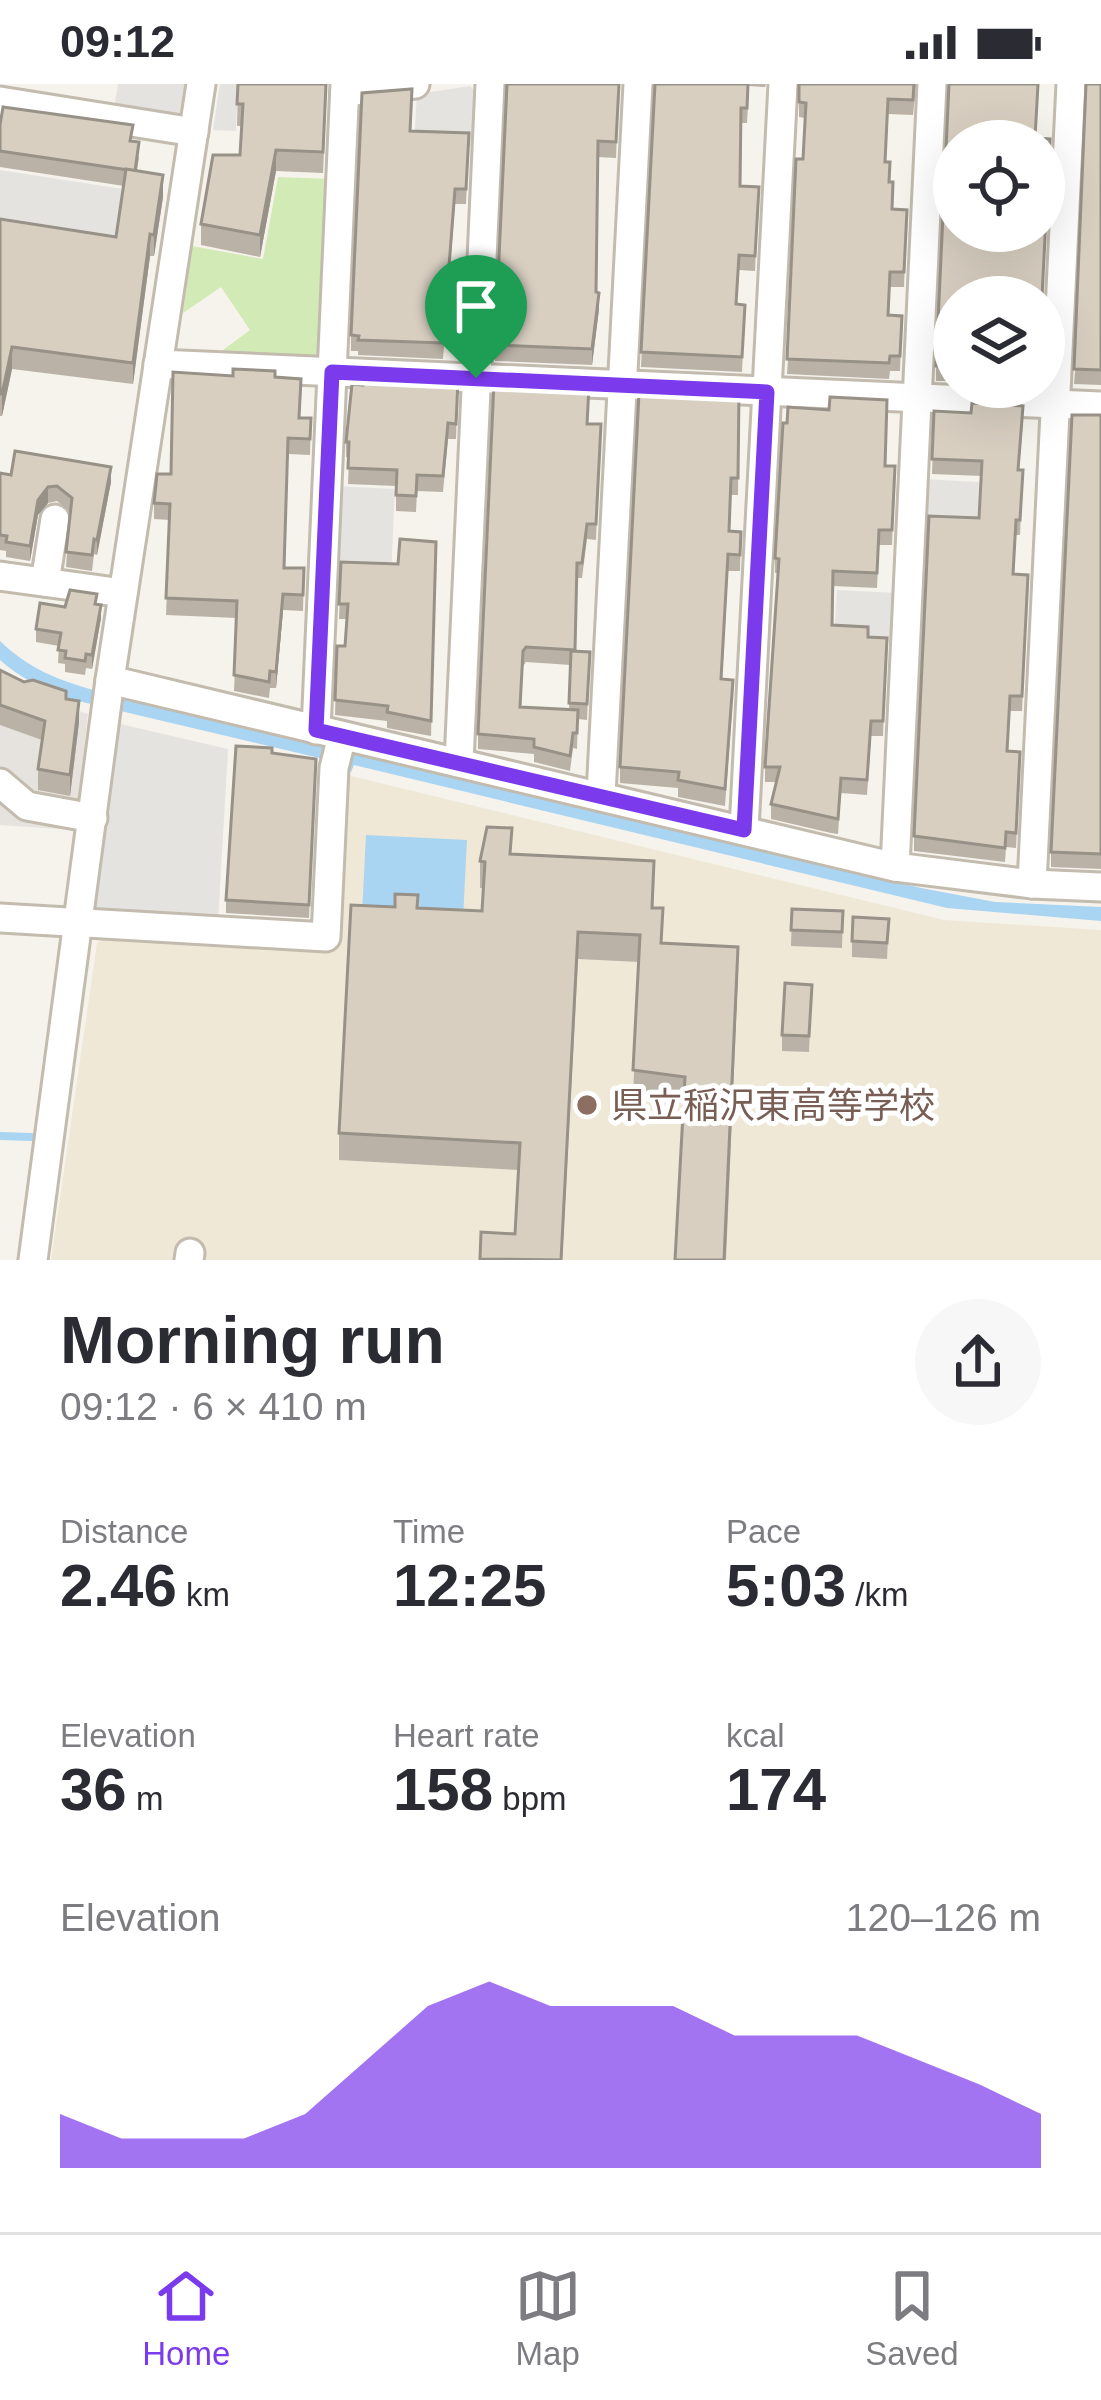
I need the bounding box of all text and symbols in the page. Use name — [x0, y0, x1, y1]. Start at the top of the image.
text: 09:12 — [60, 16, 175, 67]
map controls — [933, 120, 1065, 408]
button: locate — [933, 120, 1065, 252]
pin — [425, 255, 527, 378]
icon: arrive — [443, 273, 509, 339]
button: layers — [933, 276, 1065, 408]
place label: 県立稲沢東高等学校 — [611, 1085, 935, 1126]
marker: 県立稲沢東高等学校 — [574, 1092, 600, 1118]
button: share — [915, 1299, 1041, 1425]
text: Morning run — [60, 1303, 445, 1377]
text: 09:12 · 6 × 410 m — [60, 1385, 367, 1428]
text: Distance — [60, 1513, 188, 1550]
text: Time — [393, 1513, 465, 1550]
text: Pace — [726, 1513, 801, 1550]
text: 2.46 — [60, 1552, 177, 1619]
text: 12:25 — [393, 1552, 546, 1619]
text: 5:03 — [726, 1552, 846, 1619]
text: km — [177, 1576, 230, 1613]
text: /km — [846, 1576, 908, 1613]
text: Elevation — [60, 1717, 196, 1754]
text: Heart rate — [393, 1717, 540, 1754]
text: kcal — [726, 1717, 785, 1754]
text: 36 — [60, 1756, 127, 1823]
text: 158 — [393, 1756, 493, 1823]
text: 174 — [726, 1756, 826, 1823]
text: m — [127, 1780, 163, 1817]
text: bpm — [493, 1780, 566, 1817]
text: Elevation — [60, 1896, 220, 1939]
text: 120–126 m — [846, 1896, 1041, 1939]
tab: Home — [142, 2263, 230, 2373]
tab: Map — [515, 2263, 581, 2373]
tab: Saved — [865, 2263, 959, 2373]

